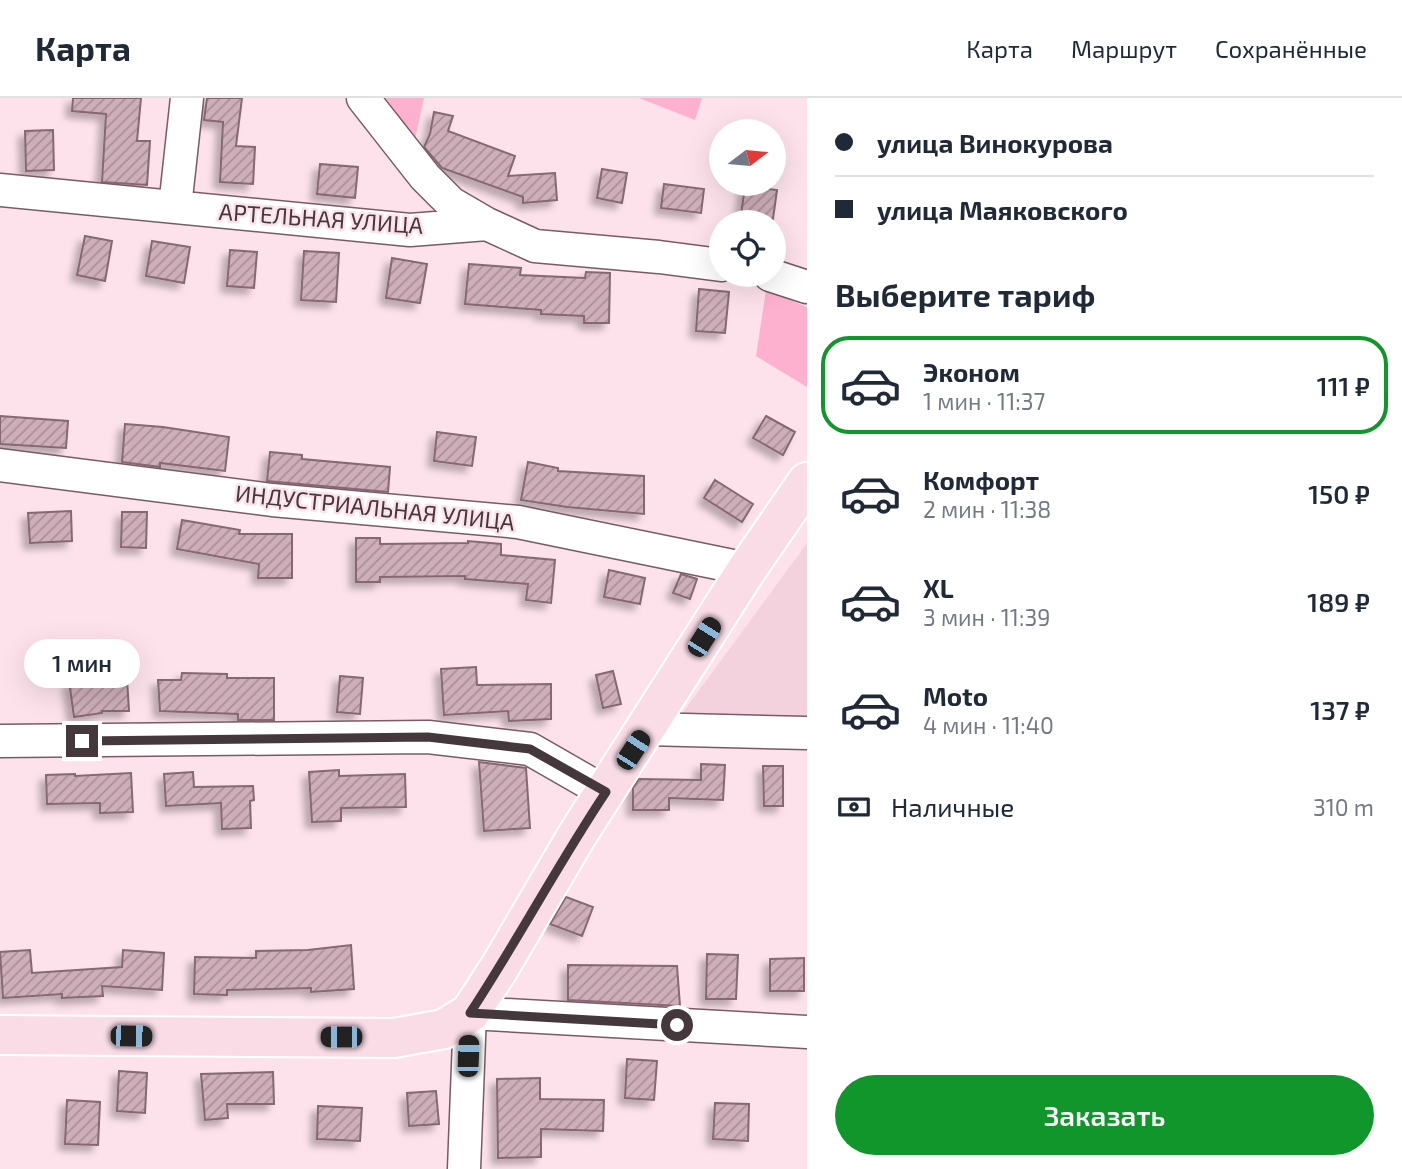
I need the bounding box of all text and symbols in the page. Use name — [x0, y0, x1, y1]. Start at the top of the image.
text: Карта — [35, 28, 131, 68]
text: Карта — [966, 34, 1033, 63]
text: Маршрут — [1071, 34, 1177, 63]
text: Сохранённые — [1215, 34, 1367, 63]
north arrow — [709, 119, 786, 196]
map controls — [709, 119, 786, 287]
text: улица Винокурова — [877, 127, 1113, 158]
text: улица Маяковского — [877, 194, 1128, 225]
street label: АРТЕЛЬНАЯ УЛИЦА — [218, 197, 425, 239]
button: locate — [709, 210, 786, 287]
text: Выберите тариф — [835, 275, 1095, 313]
icon: car — [839, 354, 902, 417]
text: Эконом — [923, 356, 1020, 387]
text: 111 ₽ — [1317, 370, 1370, 401]
text: 1 мин · 11:37 — [923, 387, 1045, 415]
icon: car — [839, 462, 902, 525]
text: Комфорт — [923, 464, 1039, 495]
street label: ИНДУСТРИАЛЬНАЯ УЛИЦА — [234, 478, 517, 536]
text: 150 ₽ — [1308, 478, 1370, 509]
text: 2 мин · 11:38 — [923, 495, 1051, 523]
icon: car — [839, 570, 902, 633]
text: XL — [923, 572, 954, 603]
text: 189 ₽ — [1307, 586, 1370, 617]
text: 3 мин · 11:39 — [923, 603, 1050, 631]
car — [684, 614, 725, 660]
callout: 1 мин — [24, 640, 140, 688]
text: 1 мин — [52, 649, 112, 677]
icon: car — [839, 678, 902, 741]
text: Moto — [923, 680, 988, 711]
text: 137 ₽ — [1310, 694, 1370, 725]
text: 4 мин · 11:40 — [923, 711, 1054, 739]
route end — [66, 725, 98, 757]
car — [613, 727, 654, 773]
icon: cash — [835, 788, 873, 826]
text: Наличные — [891, 791, 1014, 822]
text: 310 m — [1313, 793, 1374, 821]
route start — [661, 1009, 693, 1041]
car — [110, 1025, 153, 1047]
car — [321, 1027, 363, 1048]
car — [457, 1035, 480, 1077]
button: Заказать — [835, 1075, 1374, 1155]

